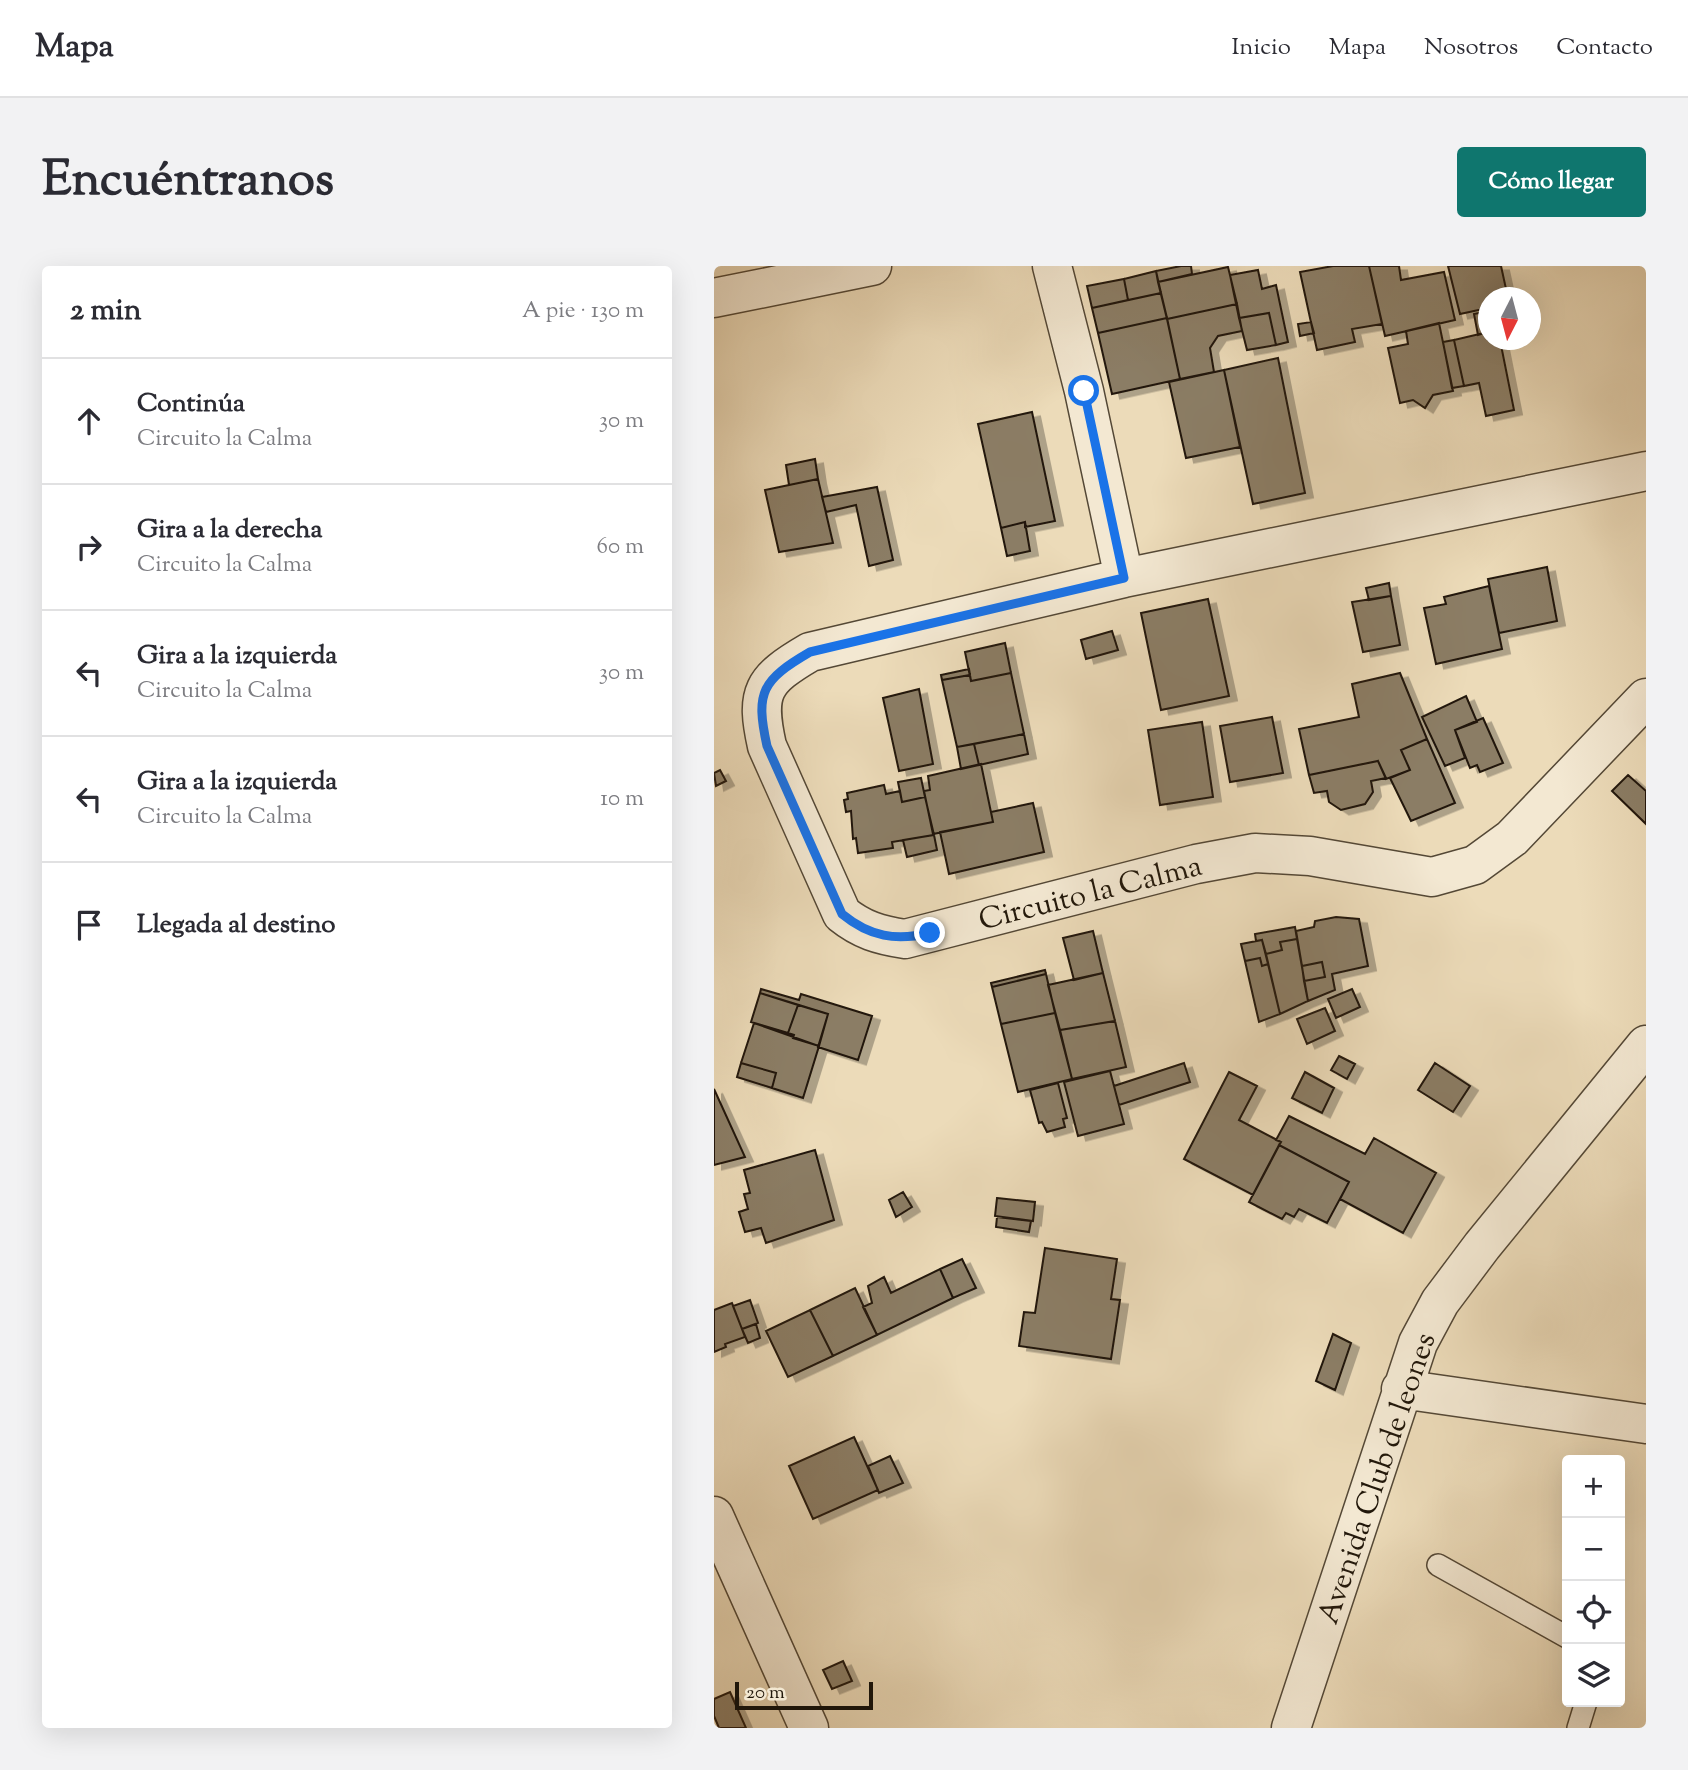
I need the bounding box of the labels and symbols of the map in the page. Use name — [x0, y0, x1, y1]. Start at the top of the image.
north arrow — [1478, 287, 1541, 350]
route start — [1068, 375, 1099, 406]
street label: Circuito la Calma — [974, 846, 1207, 943]
route end — [914, 917, 945, 948]
street label: Avenida Club de leones — [1308, 1327, 1448, 1630]
scale bar — [735, 1679, 873, 1711]

